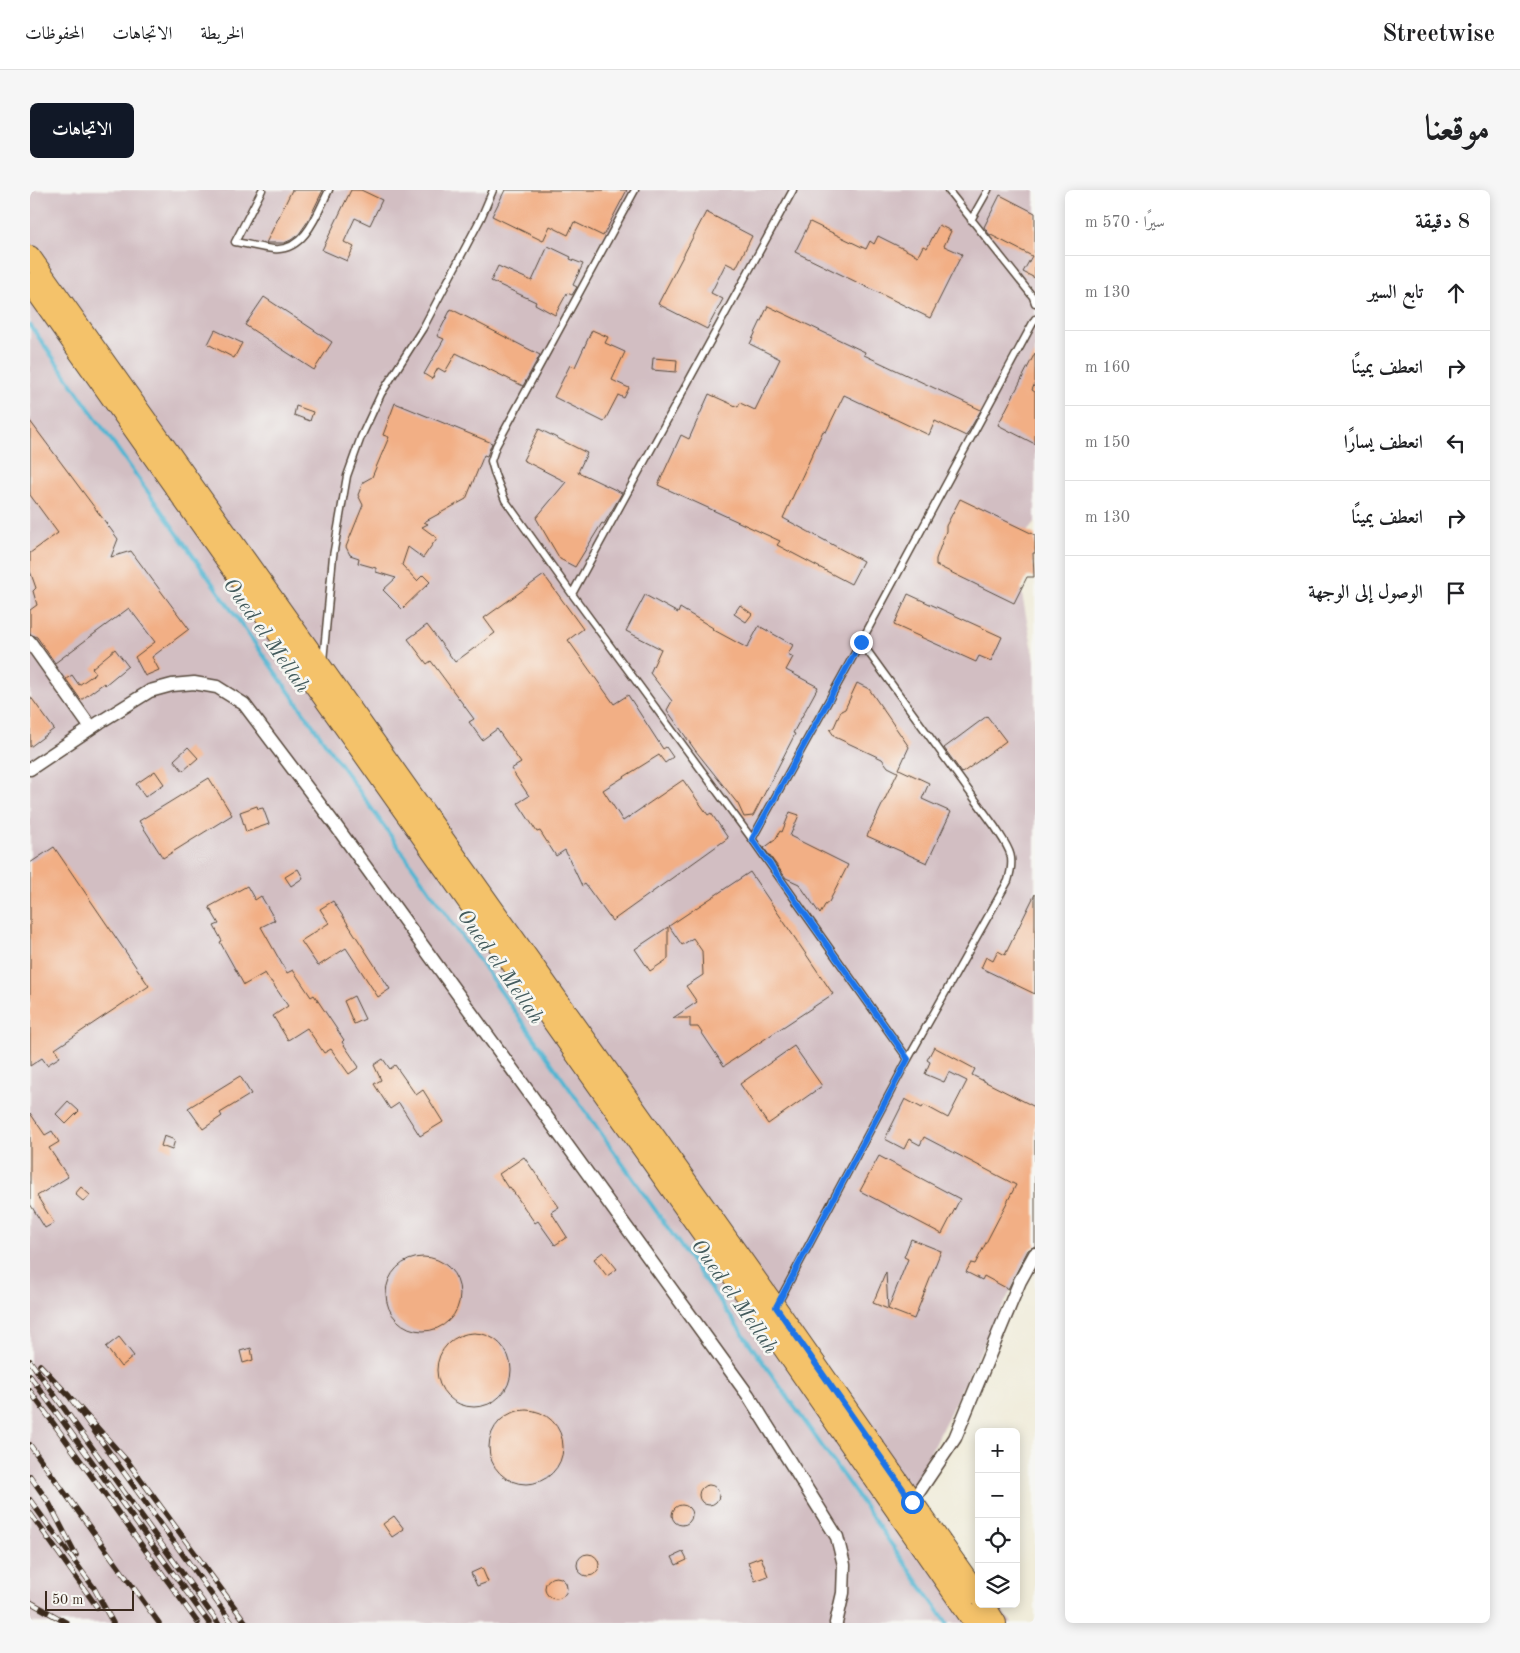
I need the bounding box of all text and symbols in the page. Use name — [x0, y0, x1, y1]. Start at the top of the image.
text: Streetwise — [1382, 23, 1495, 47]
text: المحفوظات — [25, 25, 84, 43]
text: الاتجاهات — [112, 25, 172, 43]
text: الخريطة — [200, 25, 244, 43]
button: الاتجاهات — [30, 103, 134, 158]
text: موقعنا — [1425, 112, 1490, 147]
text: 8 دقيقة — [1415, 212, 1470, 233]
text: سيرًا · 570 m — [1085, 215, 1165, 231]
icon: ahead — [1442, 279, 1470, 307]
text: تابع السير — [1368, 284, 1423, 303]
text: 130 m — [1085, 285, 1130, 301]
icon: right — [1442, 354, 1470, 382]
text: انعطف يمينًا — [1351, 359, 1423, 378]
text: 160 m — [1085, 360, 1130, 376]
icon: left — [1442, 429, 1470, 457]
text: انعطف يسارًا — [1344, 434, 1423, 453]
text: 150 m — [1085, 435, 1130, 451]
icon: right — [1442, 504, 1470, 532]
text: انعطف يمينًا — [1351, 509, 1423, 528]
text: 130 m — [1085, 510, 1130, 526]
water label: Oued el Mellah — [219, 575, 313, 697]
icon: arrive — [1442, 579, 1470, 607]
text: الوصول إلى الوجهة — [1308, 584, 1423, 603]
route end — [850, 631, 873, 654]
water label: Oued el Mellah — [453, 906, 547, 1028]
water label: Oued el Mellah — [687, 1236, 781, 1358]
map controls — [975, 1428, 1020, 1608]
button: + — [975, 1428, 1020, 1473]
button: − — [975, 1473, 1020, 1518]
route start — [901, 1491, 924, 1514]
button: locate — [975, 1518, 1020, 1563]
button: layers — [975, 1563, 1020, 1608]
scale bar — [45, 1588, 134, 1611]
text: 50 m — [52, 1593, 83, 1607]

